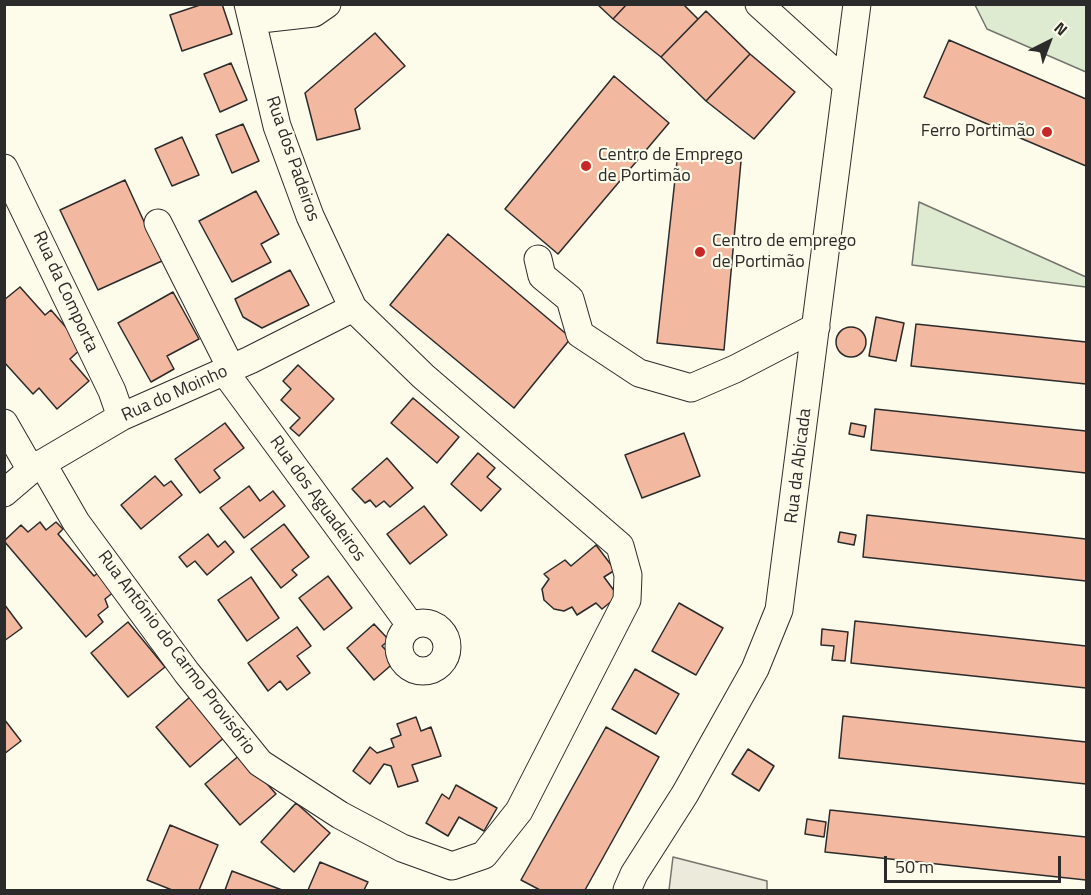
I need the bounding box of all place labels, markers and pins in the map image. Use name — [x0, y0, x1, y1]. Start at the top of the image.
place label: Ferro Portimão — [921, 121, 1035, 143]
marker: Ferro Portimão — [1040, 125, 1054, 139]
place label: Centro de Emprego de Portimão — [598, 145, 743, 188]
marker: Centro de Emprego de Portimão — [579, 159, 593, 173]
place label: Centro de emprego de Portimão — [712, 231, 856, 274]
marker: Centro de emprego de Portimão — [693, 245, 707, 259]

